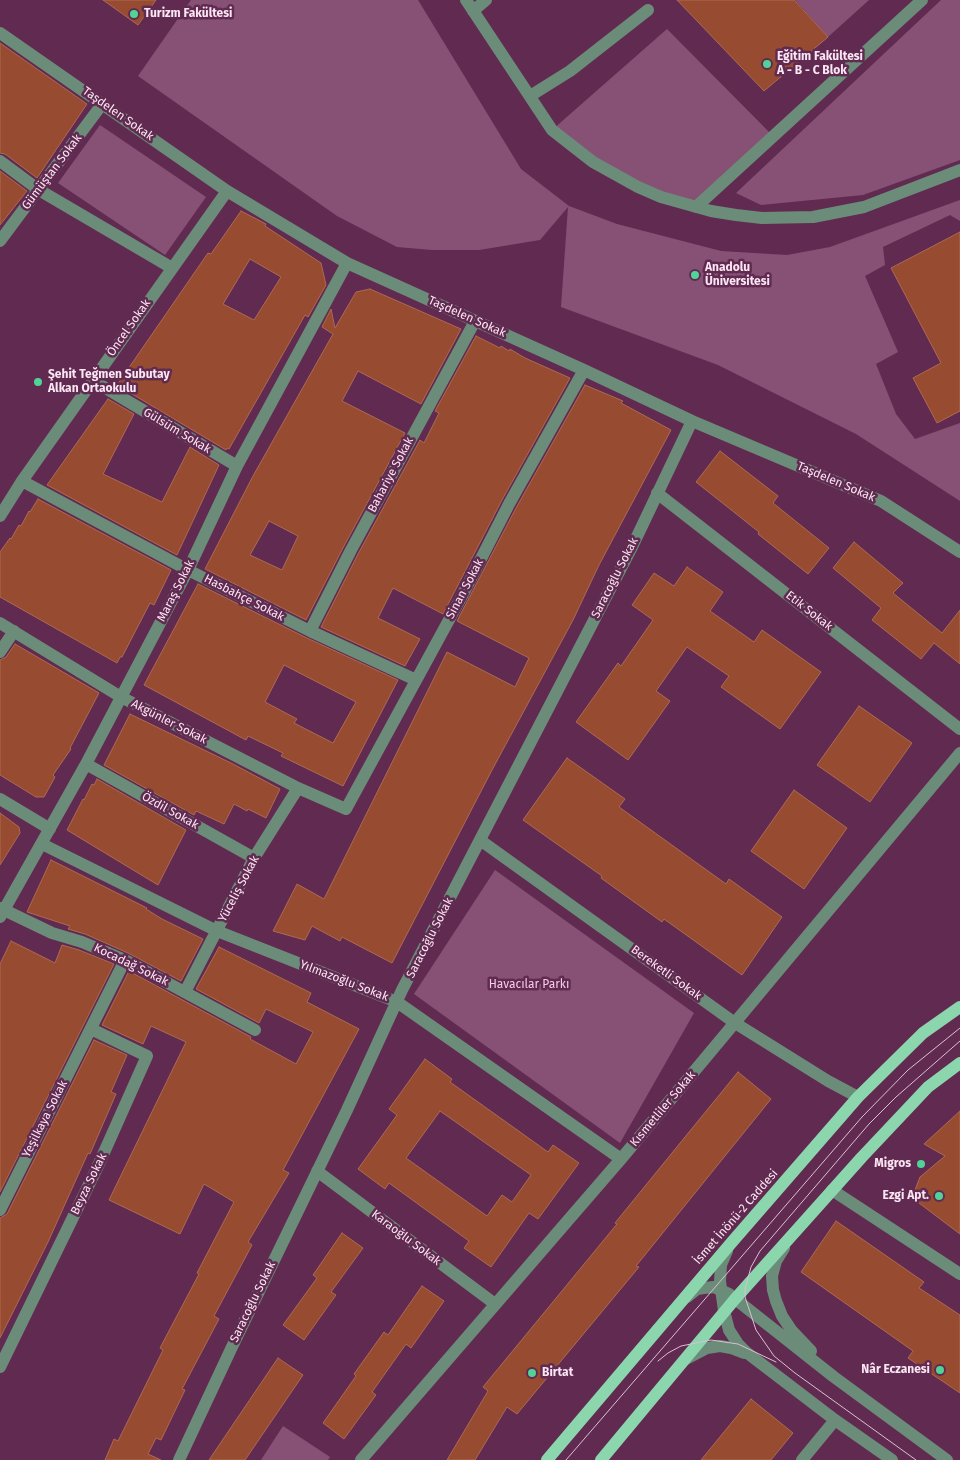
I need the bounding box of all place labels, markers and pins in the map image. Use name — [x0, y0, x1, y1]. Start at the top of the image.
place label: Turizm Fakültesi — [144, 7, 232, 21]
marker: Turizm Fakültesi — [128, 8, 140, 20]
place label: Eğitim Fakültesi A - B - C Blok — [777, 50, 863, 78]
marker: Eğitim Fakültesi A - B - C Blok — [761, 58, 773, 70]
place label: Anadolu Üniversitesi — [705, 261, 770, 289]
marker: Anadolu Üniversitesi — [689, 269, 701, 281]
place label: Şehit Teğmen Subutay Alkan Ortaokulu — [48, 368, 170, 396]
marker: Şehit Teğmen Subutay Alkan Ortaokulu — [32, 376, 44, 388]
place label: Migros — [874, 1157, 911, 1171]
marker: Migros — [915, 1158, 927, 1170]
place label: Ezgi Apt. — [883, 1189, 929, 1203]
marker: Ezgi Apt. — [933, 1190, 945, 1202]
place label: Nâr Eczanesi — [861, 1363, 930, 1377]
marker: Nâr Eczanesi — [934, 1364, 946, 1376]
place label: Birtat — [542, 1366, 573, 1380]
marker: Birtat — [526, 1367, 538, 1379]

